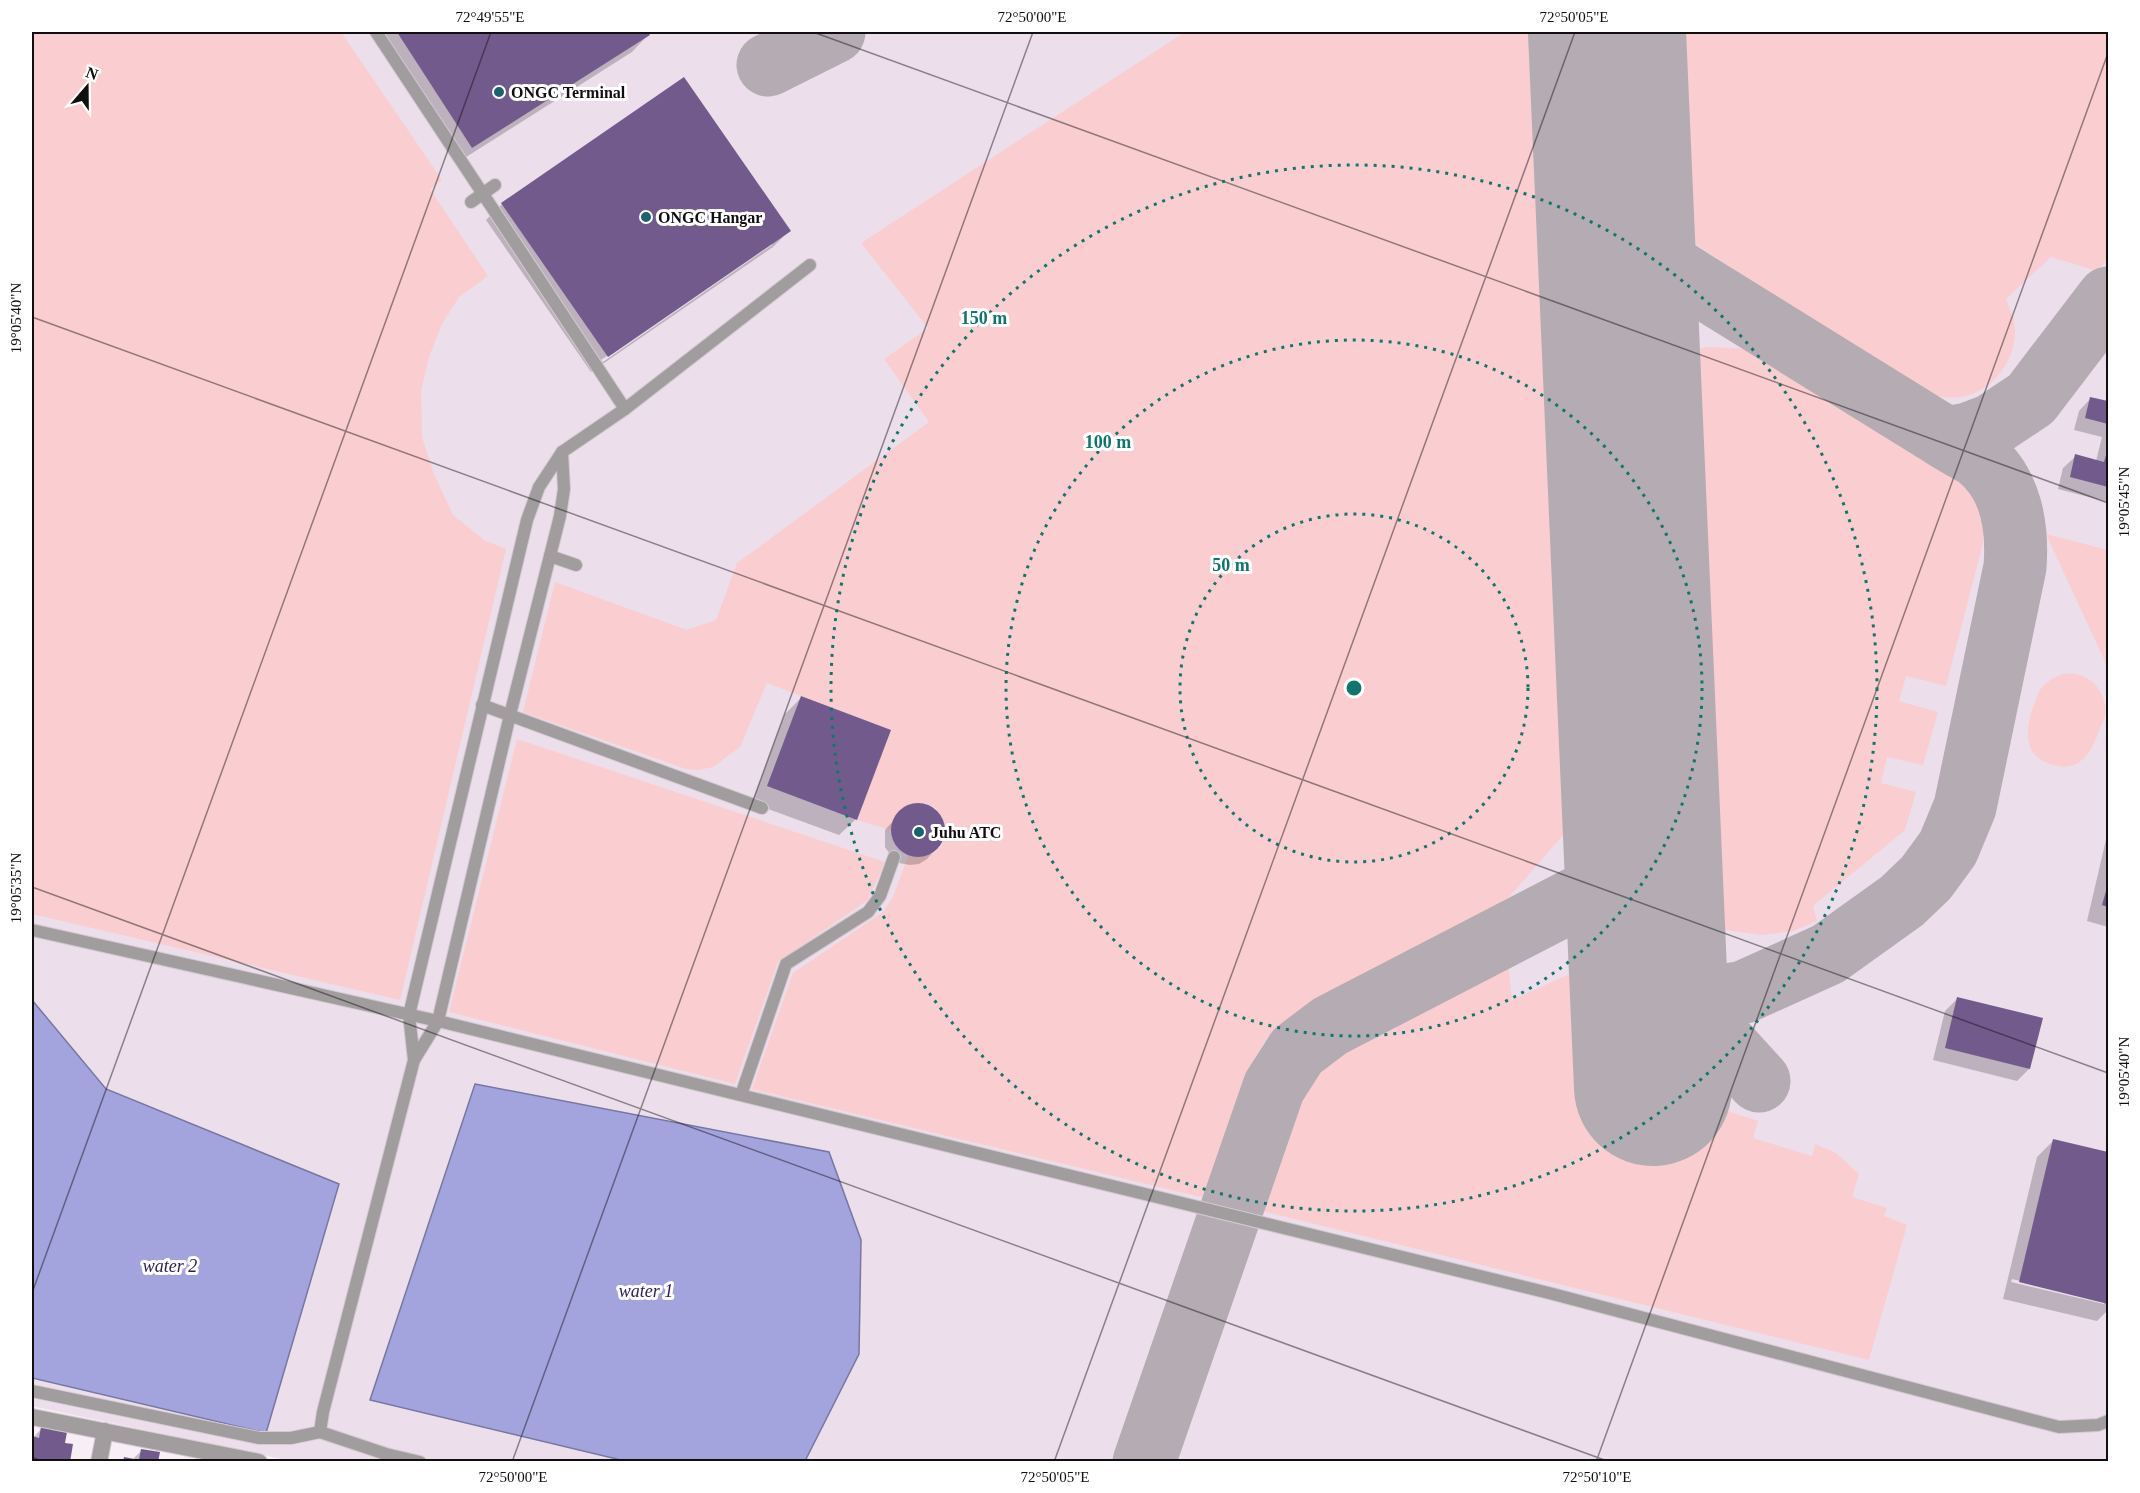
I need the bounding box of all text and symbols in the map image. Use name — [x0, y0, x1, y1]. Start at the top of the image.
text: 72°49'55"E — [456, 9, 525, 25]
text: 72°50'00"E — [998, 9, 1067, 25]
text: 72°50'05"E — [1540, 9, 1609, 25]
north arrow — [57, 57, 117, 117]
text: N — [84, 63, 101, 83]
place label: ONGC Terminal — [511, 84, 626, 101]
marker: ONGC Terminal — [492, 85, 506, 99]
place label: ONGC Hangar — [658, 209, 762, 227]
marker: ONGC Hangar — [639, 210, 653, 224]
text: 19°05'40"N — [8, 283, 24, 353]
text: 150 m — [961, 308, 1007, 328]
text: 100 m — [1085, 432, 1131, 452]
text: 19°05'45"N — [2116, 467, 2132, 537]
text: 50 m — [1212, 555, 1250, 575]
centre of rings — [1344, 678, 1364, 698]
place label: Juhu ATC — [931, 824, 1001, 841]
marker: Juhu ATC — [912, 825, 926, 839]
text: 19°05'35"N — [8, 853, 24, 923]
text: 19°05'40"N — [2116, 1037, 2132, 1107]
water label: water 2 — [143, 1256, 197, 1276]
water label: water 1 — [619, 1281, 673, 1301]
text: 72°50'00"E — [479, 1469, 548, 1485]
text: 72°50'05"E — [1021, 1469, 1090, 1485]
text: 72°50'10"E — [1563, 1469, 1632, 1485]

